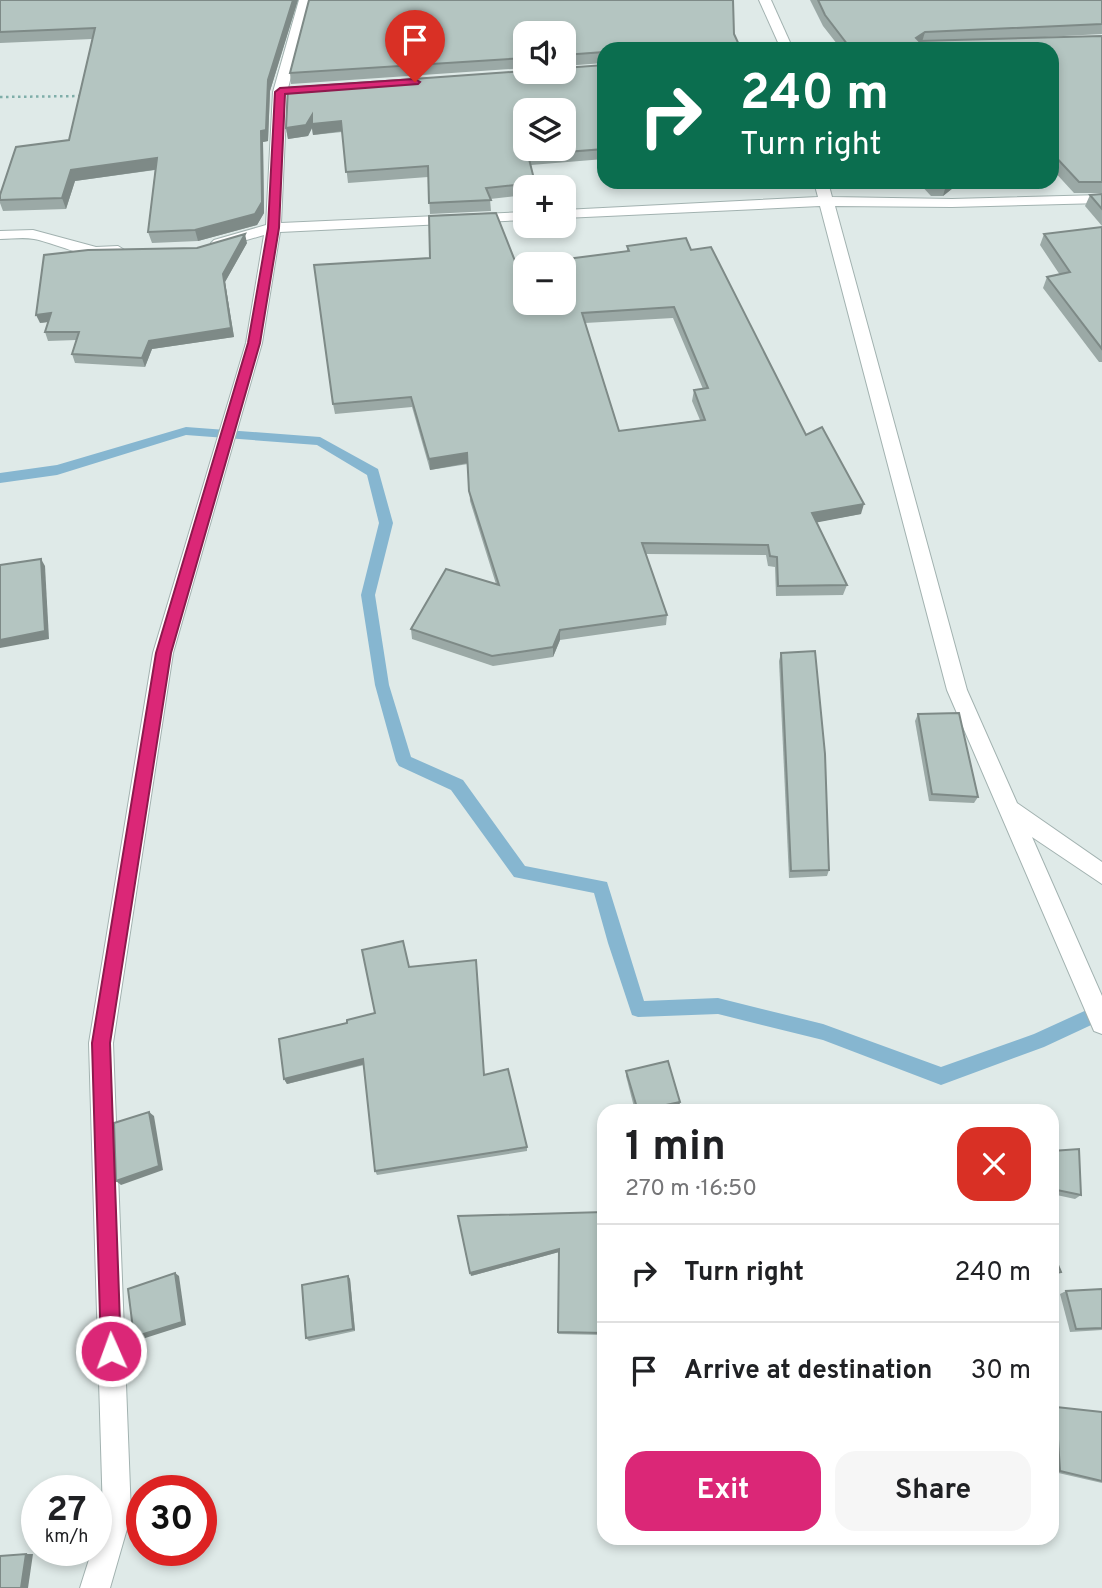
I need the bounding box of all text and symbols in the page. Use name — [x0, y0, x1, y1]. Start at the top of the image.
pin — [385, 10, 445, 82]
icon: arrive — [396, 21, 434, 59]
map controls — [513, 21, 576, 315]
button: sound — [513, 21, 576, 84]
text: 240 m — [740, 65, 889, 127]
icon: right — [625, 70, 716, 161]
button: layers — [513, 98, 576, 161]
text: Turn right — [740, 126, 882, 166]
button: + — [513, 175, 576, 238]
button: − — [513, 252, 576, 315]
text: 1 min — [625, 1122, 726, 1175]
button: close — [957, 1127, 1031, 1201]
text: 270 m · 16:50 — [625, 1175, 757, 1204]
icon: right — [625, 1254, 663, 1292]
text: Turn right — [684, 1257, 804, 1290]
text: 240 m — [954, 1257, 1031, 1290]
position arrow — [74, 1314, 148, 1388]
icon: arrive — [625, 1352, 663, 1390]
text: Arrive at destination — [684, 1355, 932, 1388]
text: 30 m — [971, 1355, 1031, 1388]
button: Exit — [625, 1451, 821, 1531]
button: Share — [835, 1451, 1031, 1531]
speed limit sign: 30 — [126, 1475, 217, 1566]
text: 27 — [47, 1489, 86, 1533]
text: km/h — [45, 1526, 88, 1549]

